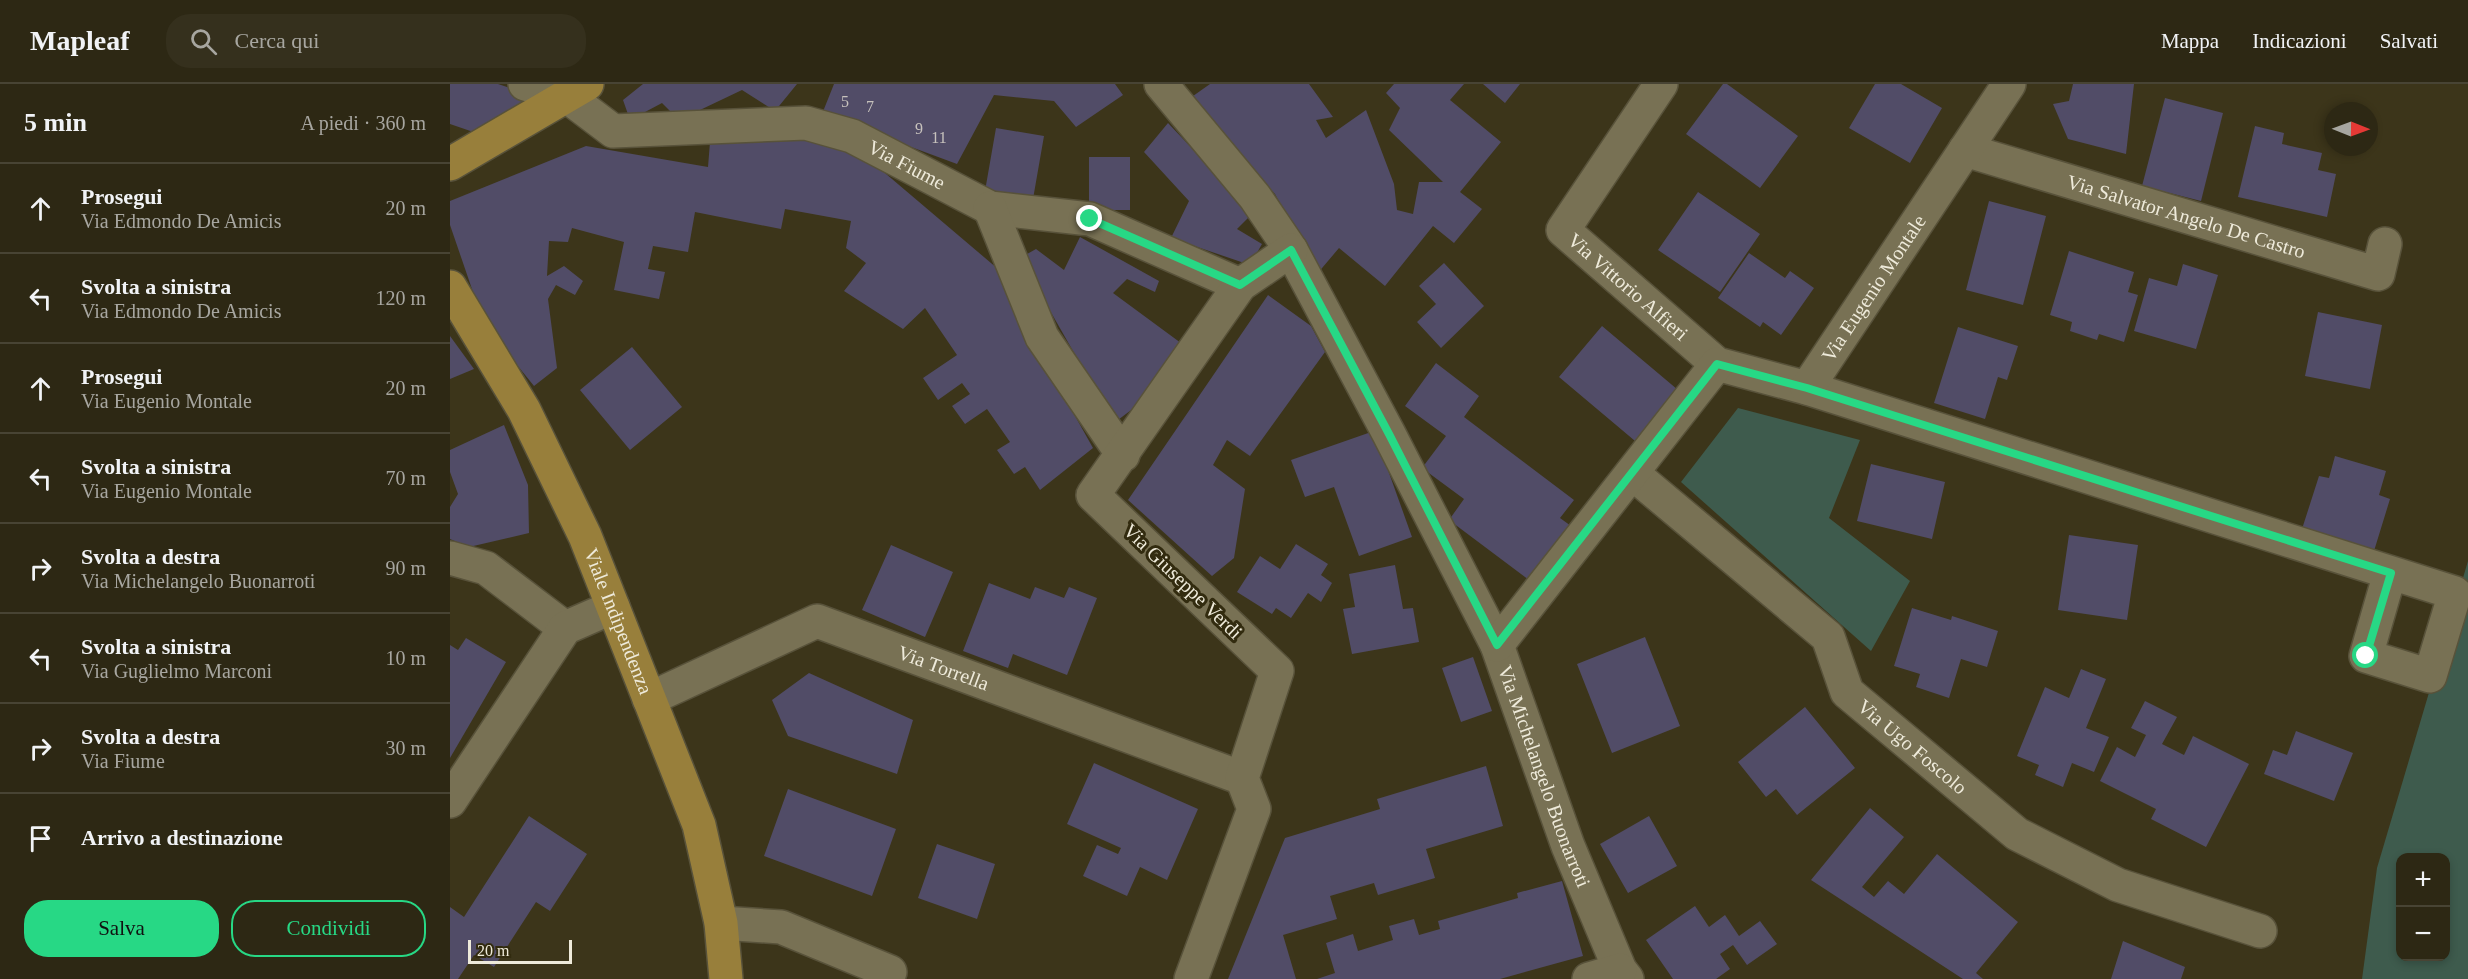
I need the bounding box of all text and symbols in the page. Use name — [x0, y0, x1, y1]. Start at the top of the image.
search box — [166, 14, 586, 68]
text: Mapleaf — [30, 25, 130, 56]
icon: search — [187, 25, 220, 58]
text: Cerca qui — [235, 28, 319, 53]
text: Mappa — [2161, 29, 2219, 53]
text: Indicazioni — [2252, 29, 2347, 53]
text: Salvati — [2380, 29, 2438, 53]
house number: 5 — [841, 93, 849, 110]
house number: 7 — [866, 98, 874, 115]
north arrow — [2324, 102, 2378, 156]
text: 5 min — [24, 108, 87, 137]
text: A piedi · 360 m — [300, 112, 426, 134]
house number: 9 — [915, 120, 923, 137]
house number: 11 — [931, 129, 947, 146]
street label: Via Fiume — [864, 135, 949, 194]
street label: Via Salvator Angelo De Castro — [2064, 170, 2308, 263]
text: Prosegui — [81, 184, 162, 209]
icon: ahead — [24, 192, 57, 225]
text: 20 m — [385, 197, 426, 219]
route end — [1076, 205, 1102, 231]
text: Via Edmondo De Amicis — [81, 210, 281, 232]
street label: Via Eugenio Montale — [1817, 211, 1930, 365]
street label: Via Vittorio Alfieri — [1564, 228, 1693, 345]
text: Svolta a sinistra — [81, 274, 231, 299]
icon: left — [24, 282, 57, 315]
text: 120 m — [375, 287, 426, 309]
text: Via Edmondo De Amicis — [81, 300, 281, 322]
text: Prosegui — [81, 364, 162, 389]
icon: ahead — [24, 372, 57, 405]
text: 20 m — [385, 377, 426, 399]
text: Via Eugenio Montale — [81, 390, 252, 412]
text: Svolta a sinistra — [81, 454, 231, 479]
icon: left — [24, 462, 57, 495]
text: 70 m — [385, 467, 426, 489]
text: Via Eugenio Montale — [81, 480, 252, 502]
street label: Via Giuseppe Verdi — [1118, 519, 1247, 644]
text: Svolta a destra — [81, 544, 220, 569]
street label: Viale Indipendenza — [580, 545, 657, 697]
icon: right — [24, 552, 57, 585]
text: 90 m — [385, 557, 426, 579]
text: Via Michelangelo Buonarroti — [81, 570, 315, 592]
text: Svolta a sinistra — [81, 634, 231, 659]
street label: Via Torrella — [895, 641, 992, 695]
icon: left — [24, 642, 57, 675]
route start — [2352, 642, 2378, 668]
text: 10 m — [385, 647, 426, 669]
text: Via Guglielmo Marconi — [81, 660, 272, 682]
street label: Via Michelangelo Buonarroti — [1494, 662, 1595, 891]
street label: Via Ugo Foscolo — [1853, 695, 1971, 799]
text: Svolta a destra — [81, 724, 220, 749]
icon: right — [24, 732, 57, 765]
text: 30 m — [385, 737, 426, 759]
text: Via Fiume — [81, 750, 165, 772]
icon: arrive — [24, 822, 57, 855]
text: Arrivo a destinazione — [81, 825, 283, 850]
map controls — [2396, 853, 2450, 961]
button: + — [2396, 853, 2450, 907]
button: Salva — [24, 900, 219, 957]
button: Condividi — [231, 900, 426, 957]
button: − — [2396, 907, 2450, 961]
scale bar — [468, 937, 572, 964]
text: 20 m — [477, 942, 509, 959]

